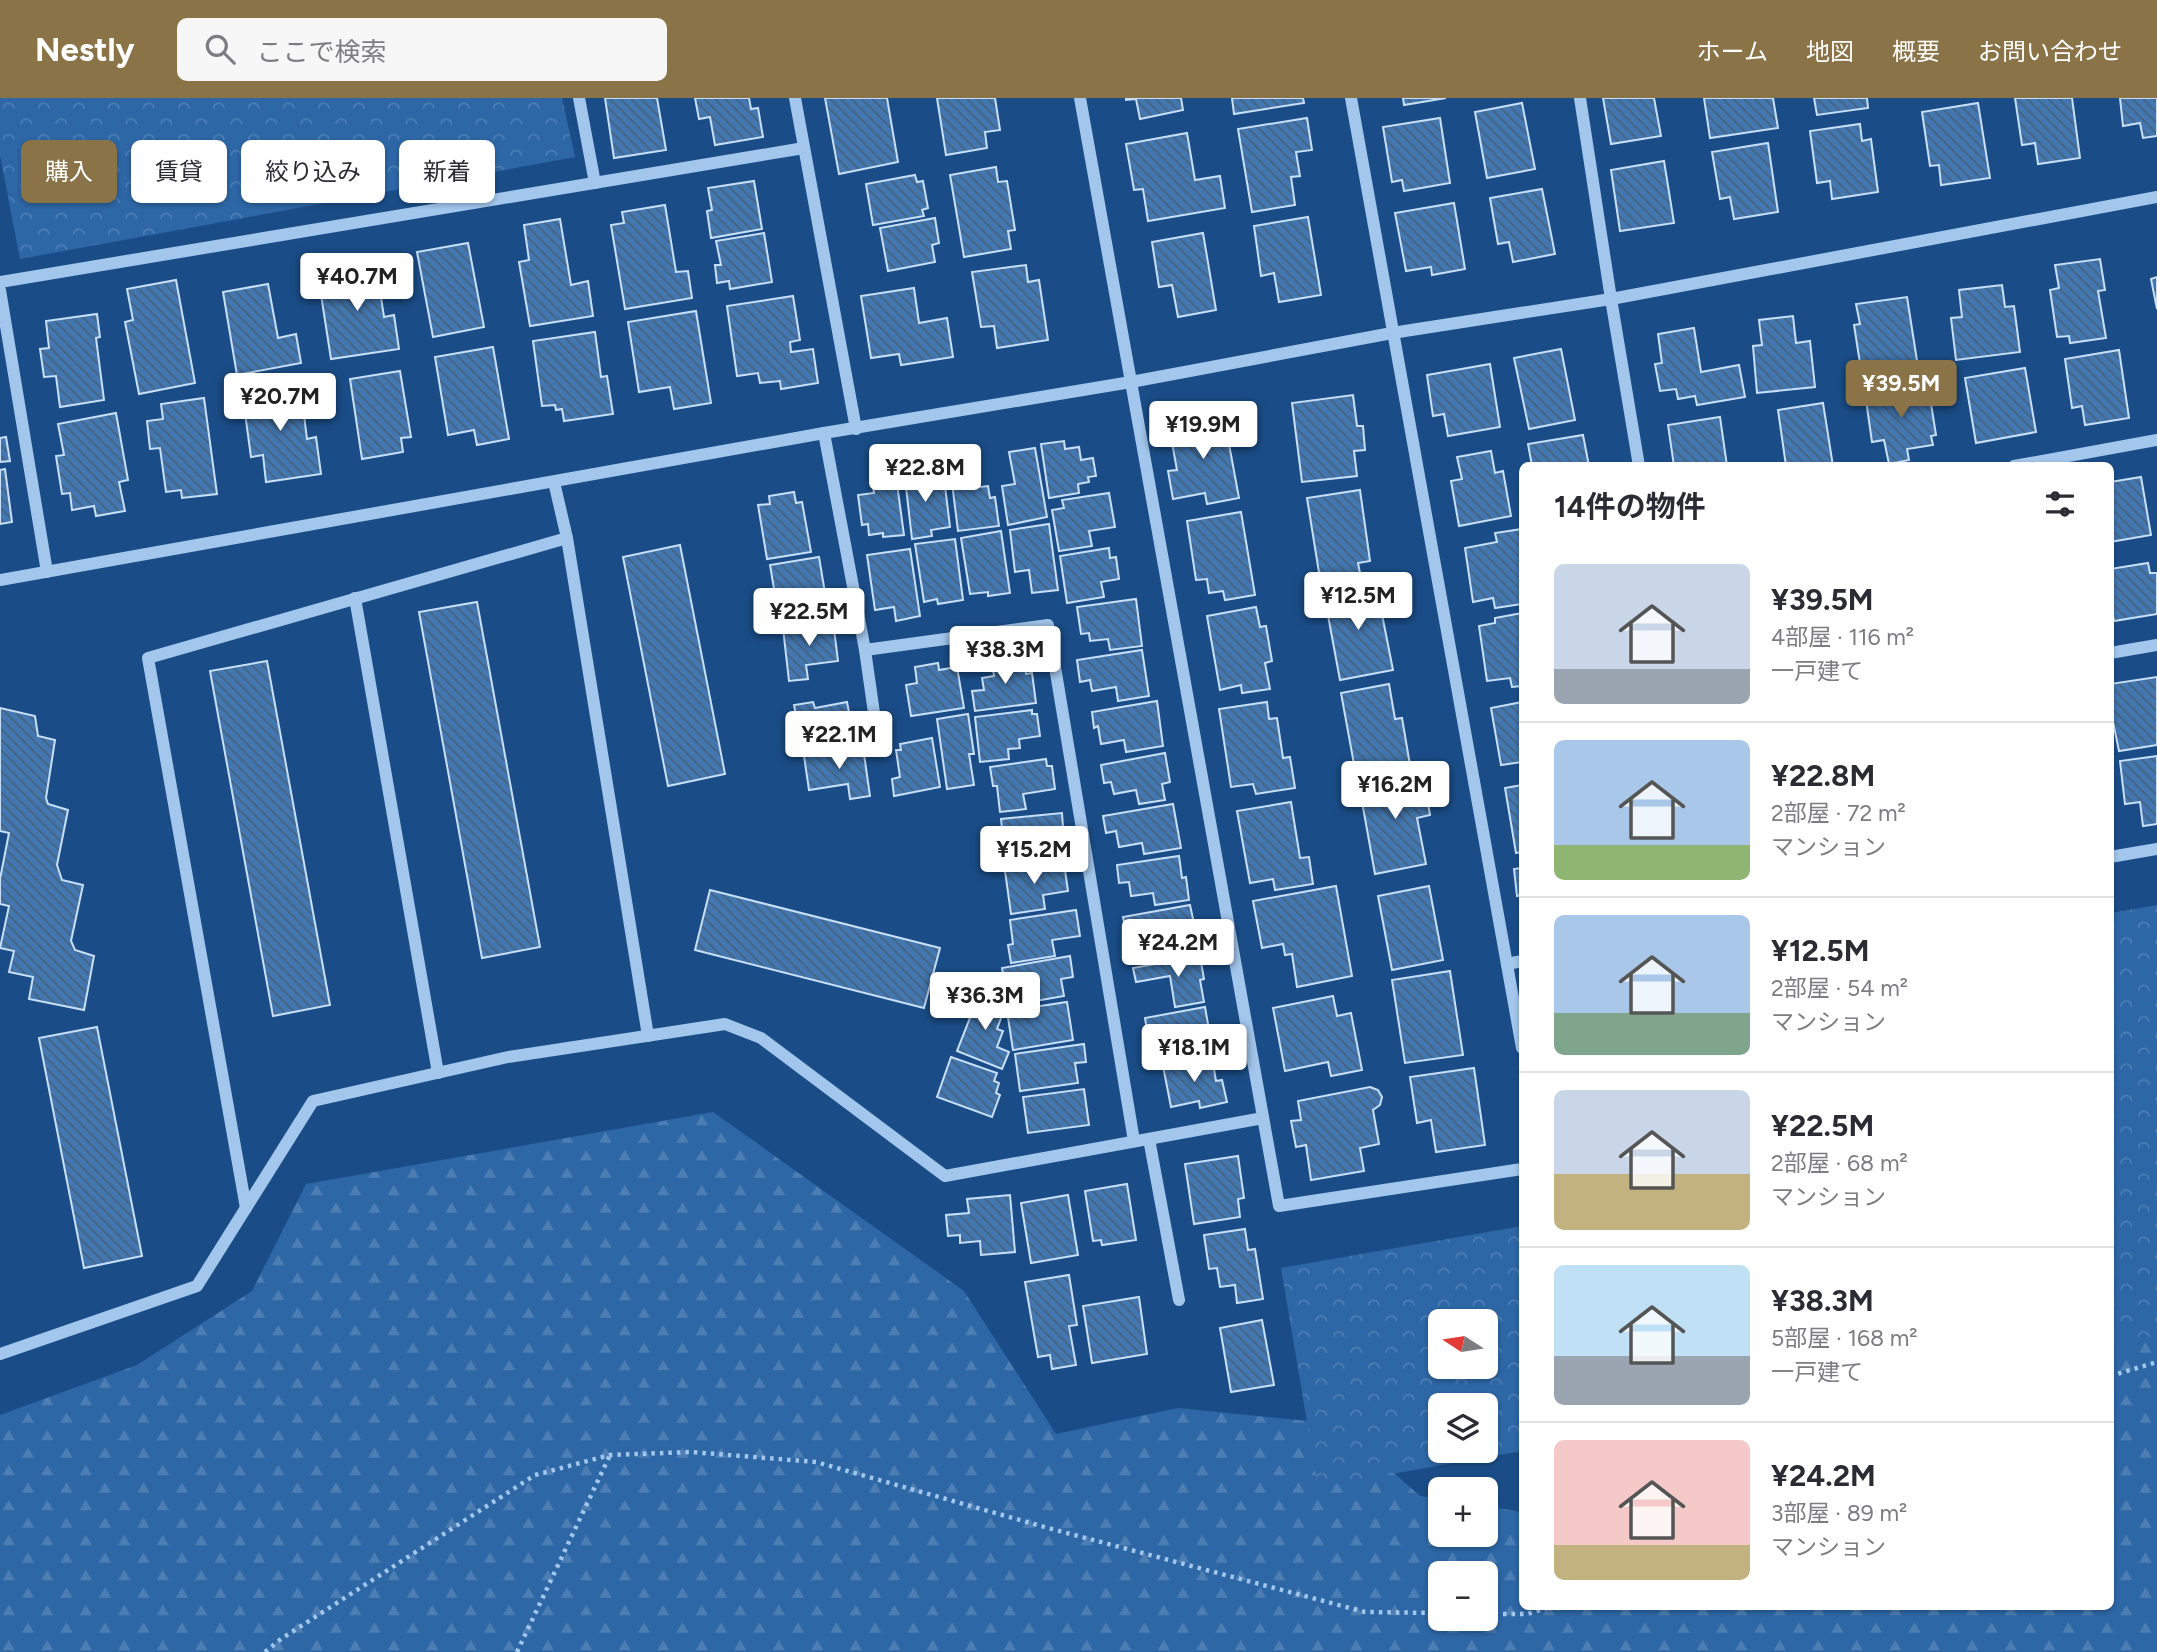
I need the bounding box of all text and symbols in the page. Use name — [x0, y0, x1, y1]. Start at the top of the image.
search box — [177, 18, 667, 81]
text: Nestly — [35, 30, 135, 69]
icon: search — [201, 30, 239, 68]
text: ここで検索 — [257, 36, 387, 68]
text: ホーム — [1697, 37, 1768, 66]
text: 地図 — [1806, 37, 1854, 66]
text: 概要 — [1892, 37, 1940, 66]
text: お問い合わせ — [1978, 37, 2122, 66]
chip: 購入 — [21, 140, 117, 203]
chip: 賃貸 — [131, 140, 227, 203]
chip: 絞り込み — [241, 140, 385, 203]
chip: 新着 — [399, 140, 495, 203]
pin: ¥40.7M — [300, 254, 414, 313]
text: ¥40.7M — [316, 262, 398, 290]
pin: ¥39.5M — [1844, 360, 1958, 420]
text: ¥39.5M — [1862, 369, 1940, 397]
pin: ¥20.7M — [223, 374, 337, 433]
text: ¥20.7M — [240, 382, 320, 410]
pin: ¥19.9M — [1146, 402, 1260, 461]
text: ¥19.9M — [1165, 410, 1241, 438]
pin: ¥22.8M — [868, 444, 982, 504]
text: ¥22.8M — [885, 453, 965, 481]
icon: filters — [2041, 485, 2079, 523]
text: 14件の物件 — [1554, 488, 1706, 525]
pin: ¥12.5M — [1301, 573, 1415, 632]
text: ¥12.5M — [1320, 581, 1396, 609]
text: ¥39.5M — [1771, 581, 1874, 618]
pin: ¥22.5M — [752, 588, 866, 648]
icon: home — [1610, 592, 1694, 676]
text: ¥22.5M — [769, 597, 849, 625]
text: 4部屋 · 116 m² — [1771, 623, 1914, 651]
pin: ¥38.3M — [948, 626, 1062, 686]
text: ¥38.3M — [966, 635, 1044, 663]
text: 一戸建て — [1771, 657, 1863, 685]
pin: ¥22.1M — [782, 712, 896, 771]
text: ¥22.1M — [801, 720, 877, 748]
text: ¥22.8M — [1771, 757, 1875, 794]
pin: ¥16.2M — [1338, 762, 1452, 821]
icon: home — [1610, 768, 1694, 852]
text: ¥16.2M — [1357, 770, 1433, 798]
text: 2部屋 · 72 m² — [1771, 799, 1906, 827]
pin: ¥15.2M — [977, 826, 1091, 886]
text: マンション — [1771, 833, 1886, 861]
text: ¥15.2M — [996, 835, 1072, 863]
pin: ¥24.2M — [1121, 920, 1235, 979]
text: ¥24.2M — [1138, 928, 1218, 956]
text: ¥12.5M — [1771, 932, 1870, 969]
icon: home — [1610, 943, 1694, 1027]
pin: ¥36.3M — [928, 972, 1042, 1032]
text: 2部屋 · 54 m² — [1771, 974, 1908, 1002]
text: ¥36.3M — [946, 981, 1024, 1009]
text: マンション — [1771, 1008, 1886, 1036]
pin: ¥18.1M — [1137, 1024, 1251, 1084]
text: ¥18.1M — [1158, 1033, 1230, 1061]
text: ¥22.5M — [1771, 1107, 1874, 1144]
icon: home — [1610, 1118, 1694, 1202]
text: 2部屋 · 68 m² — [1771, 1149, 1908, 1177]
text: マンション — [1771, 1183, 1886, 1211]
text: ¥38.3M — [1771, 1282, 1874, 1319]
icon: home — [1610, 1293, 1694, 1377]
north arrow — [1428, 1309, 1498, 1379]
map controls — [1428, 1309, 1498, 1631]
text: 5部屋 · 168 m² — [1771, 1324, 1918, 1352]
text: 一戸建て — [1771, 1358, 1863, 1386]
button: layers — [1428, 1393, 1498, 1463]
text: ¥24.2M — [1771, 1457, 1876, 1494]
icon: home — [1610, 1468, 1694, 1552]
button: + — [1428, 1477, 1498, 1547]
text: 3部屋 · 89 m² — [1771, 1499, 1907, 1527]
text: マンション — [1771, 1533, 1886, 1561]
button: − — [1428, 1561, 1498, 1631]

